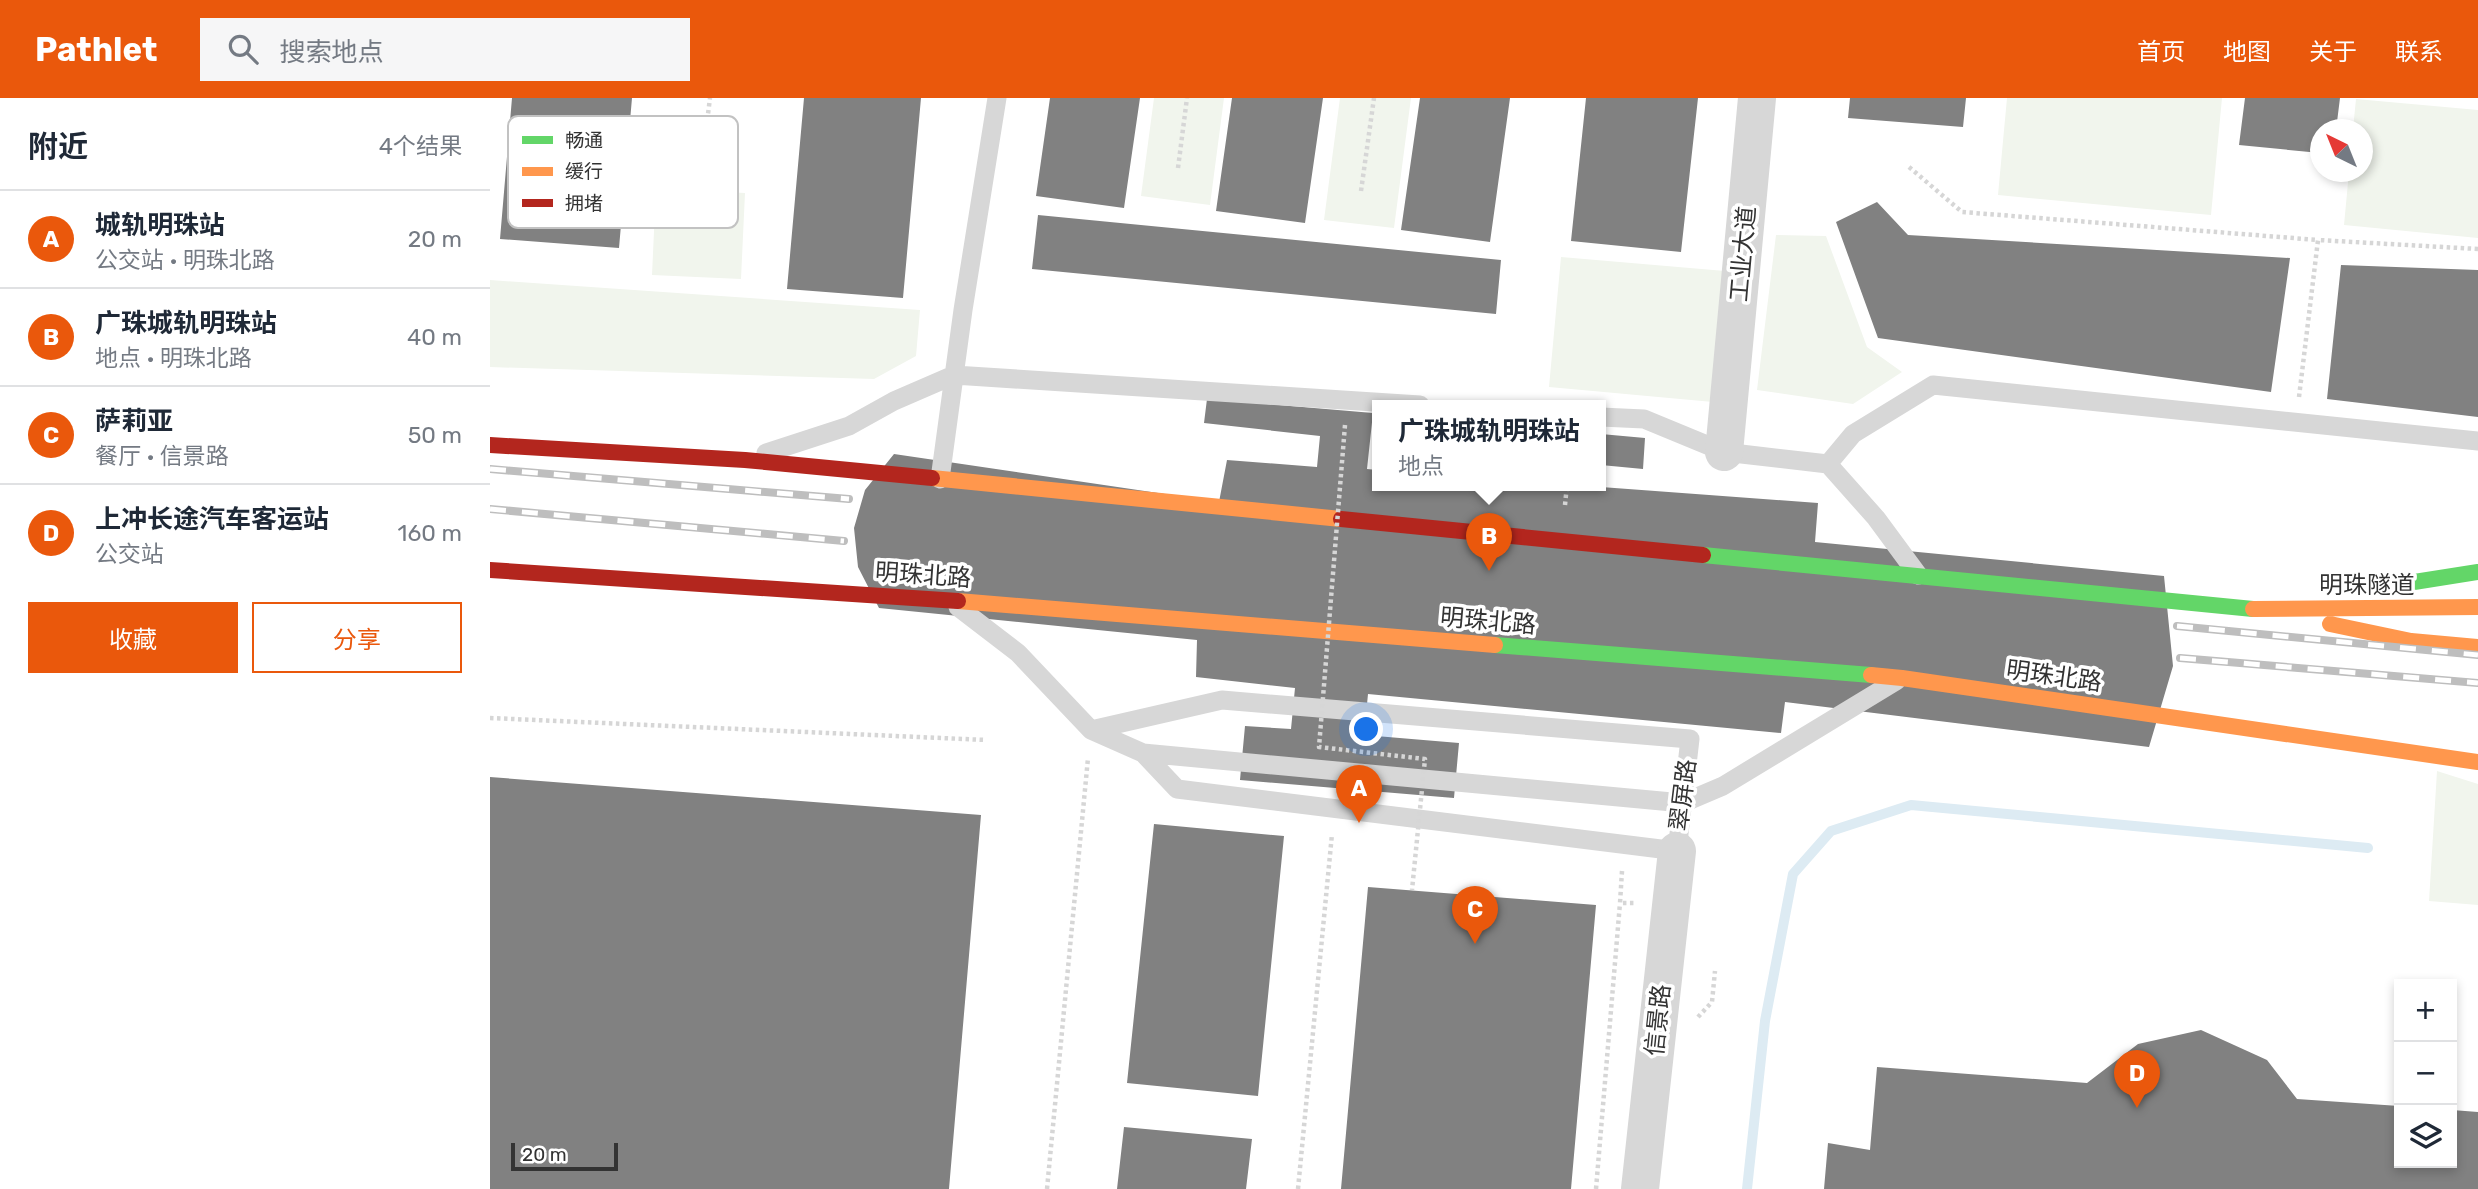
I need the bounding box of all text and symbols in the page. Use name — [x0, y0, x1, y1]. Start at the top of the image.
search box — [200, 18, 690, 81]
text: Pathlet — [35, 30, 158, 69]
icon: search — [224, 30, 262, 68]
text: 搜索地点 — [280, 37, 384, 68]
text: 首页 — [2137, 38, 2185, 66]
text: 地图 — [2223, 38, 2271, 66]
text: 关于 — [2309, 38, 2357, 66]
text: 联系 — [2395, 38, 2443, 66]
legend — [508, 116, 738, 228]
north arrow — [2310, 119, 2373, 182]
text: 附近 — [28, 129, 88, 165]
text: 畅通 — [565, 129, 603, 152]
text: 4个结果 — [379, 132, 462, 160]
text: 缓行 — [565, 160, 603, 183]
text: 拥堵 — [565, 192, 603, 215]
street label: 工业大道 — [1725, 205, 1761, 303]
text: 城轨明珠站 — [95, 210, 225, 241]
text: A — [43, 225, 59, 253]
text: 20 m — [408, 225, 462, 253]
text: 公交站 · 明珠北路 — [95, 246, 275, 274]
text: 广珠城轨明珠站 — [95, 308, 277, 339]
text: B — [43, 323, 59, 351]
text: 40 m — [407, 323, 462, 351]
text: 地点 · 明珠北路 — [95, 344, 252, 372]
popup — [1372, 400, 1606, 491]
text: 萨莉亚 — [95, 406, 173, 437]
text: 广珠城轨明珠站 — [1398, 416, 1580, 447]
text: C — [43, 421, 59, 449]
text: 50 m — [408, 421, 462, 449]
text: 餐厅 · 信景路 — [95, 442, 229, 470]
text: 地点 — [1398, 452, 1444, 480]
text: 上冲长途汽车客运站 — [95, 504, 329, 535]
pin: B — [1466, 513, 1512, 571]
text: D — [43, 519, 59, 547]
text: 160 m — [398, 519, 462, 547]
text: 公交站 — [95, 540, 164, 568]
street label: 明珠北路 — [874, 558, 972, 592]
street label: 明珠隧道 — [2319, 571, 2415, 599]
button: 收藏 — [28, 602, 238, 673]
button: 分享 — [252, 602, 462, 673]
street label: 明珠北路 — [1439, 603, 1537, 639]
street label: 明珠北路 — [2005, 655, 2103, 697]
your location — [1349, 712, 1383, 746]
street label: 翠屏路 — [1665, 758, 1701, 832]
pin: A — [1336, 765, 1382, 823]
pin: C — [1452, 886, 1498, 944]
map controls — [2394, 979, 2457, 1168]
button: + — [2394, 979, 2457, 1042]
street label: 信景路 — [1640, 983, 1676, 1057]
button: − — [2394, 1042, 2457, 1105]
pin: D — [2114, 1050, 2160, 1108]
button: layers — [2394, 1105, 2457, 1168]
scale bar — [511, 1140, 618, 1172]
text: 20 m — [522, 1143, 567, 1166]

